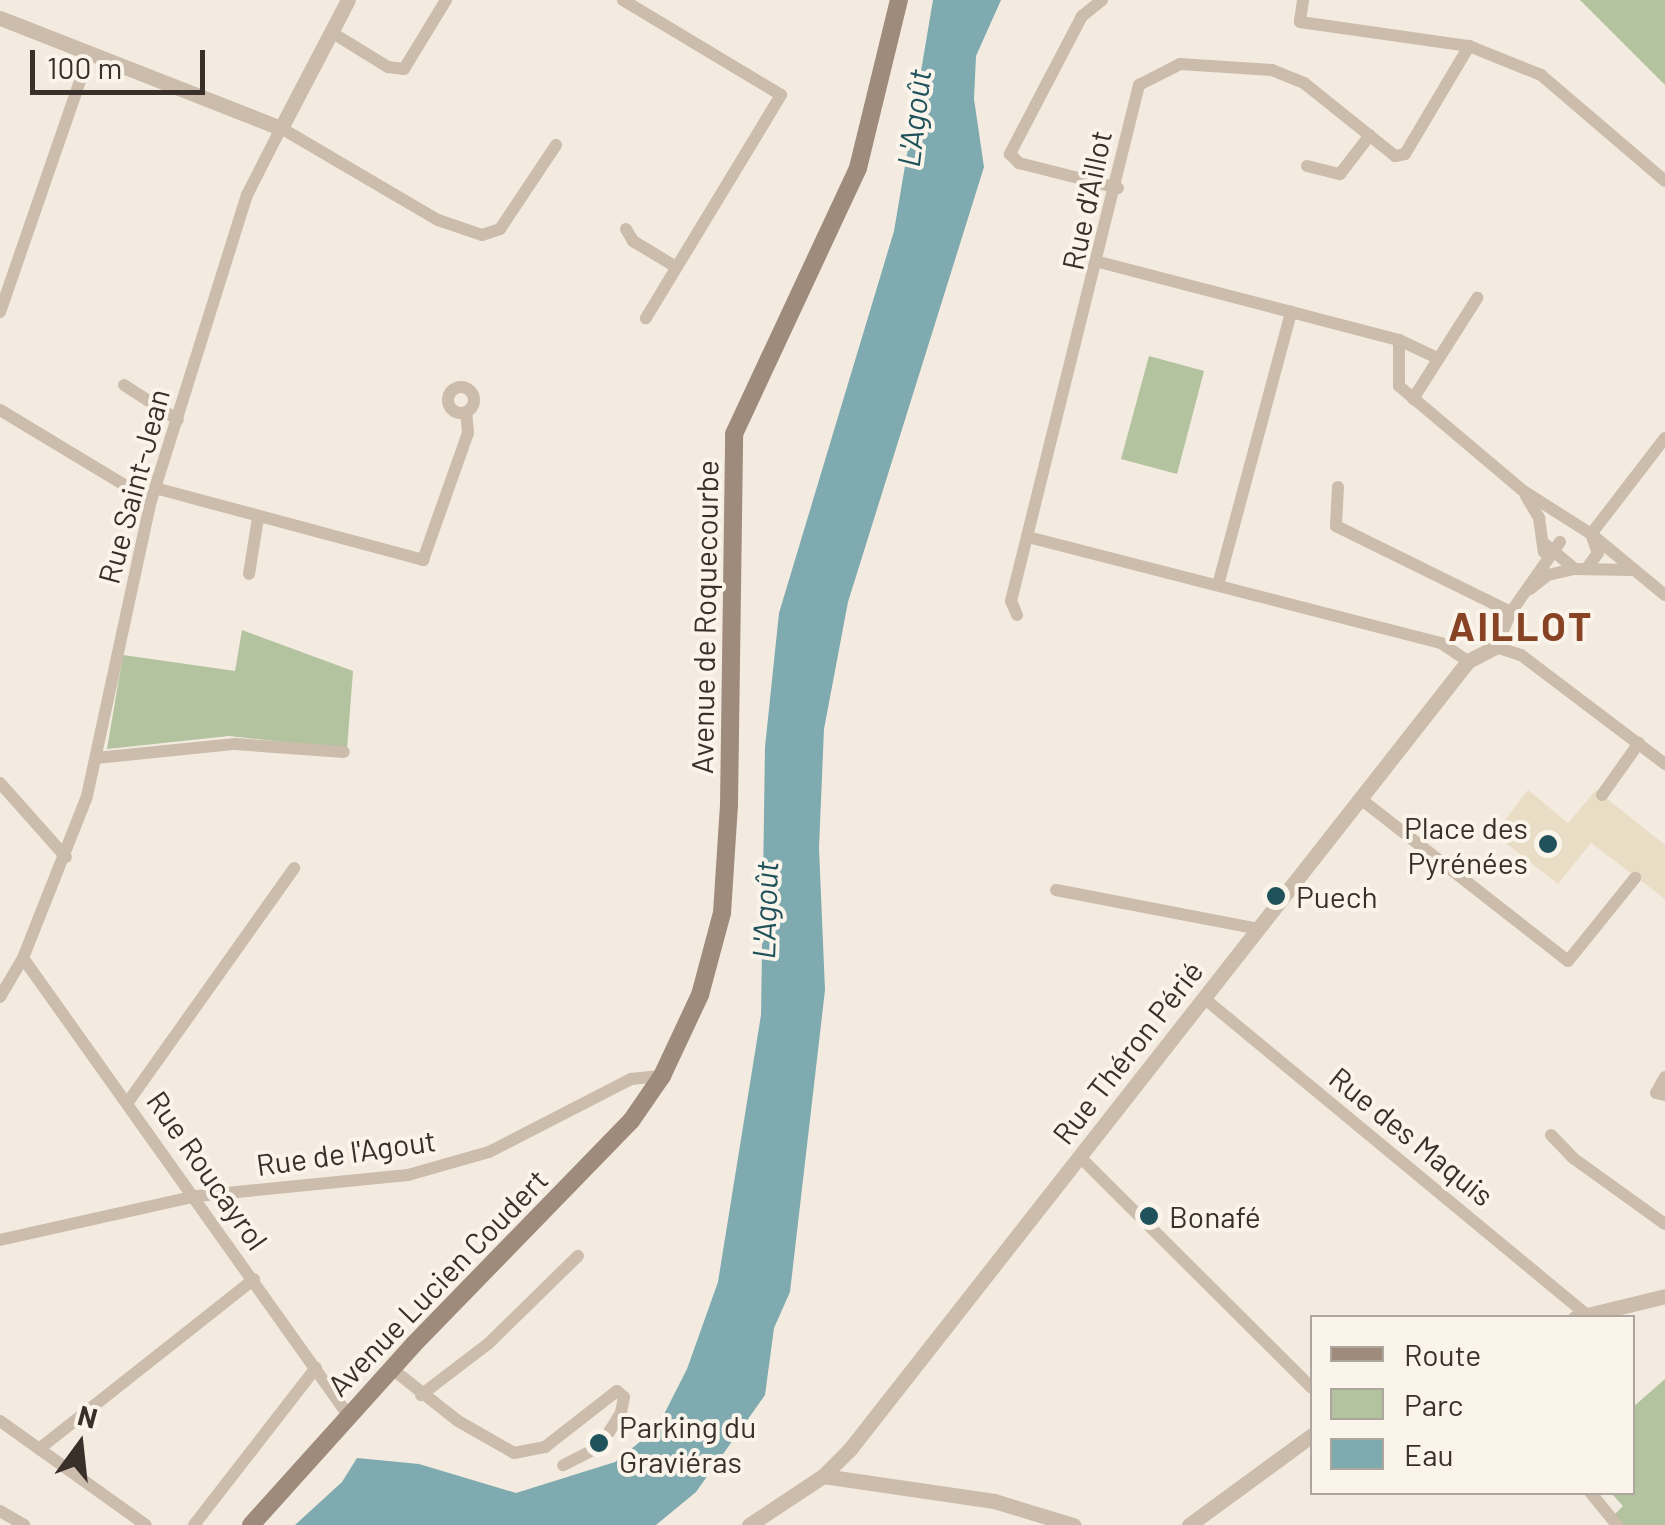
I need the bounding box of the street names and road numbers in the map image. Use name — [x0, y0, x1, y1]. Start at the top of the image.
street label: Rue d'Aillot — [1054, 127, 1118, 273]
street label: Rue Saint-Jean — [90, 385, 176, 587]
street label: Avenue de Roquecourbe — [683, 460, 725, 774]
street label: Rue Théron Périé — [1044, 953, 1210, 1151]
street label: Rue des Maquis — [1323, 1059, 1501, 1213]
street label: Rue Roucayrol — [140, 1084, 276, 1256]
street label: Rue de l'Agout — [254, 1122, 438, 1182]
street label: Avenue Lucien Coudert — [319, 1161, 555, 1403]

